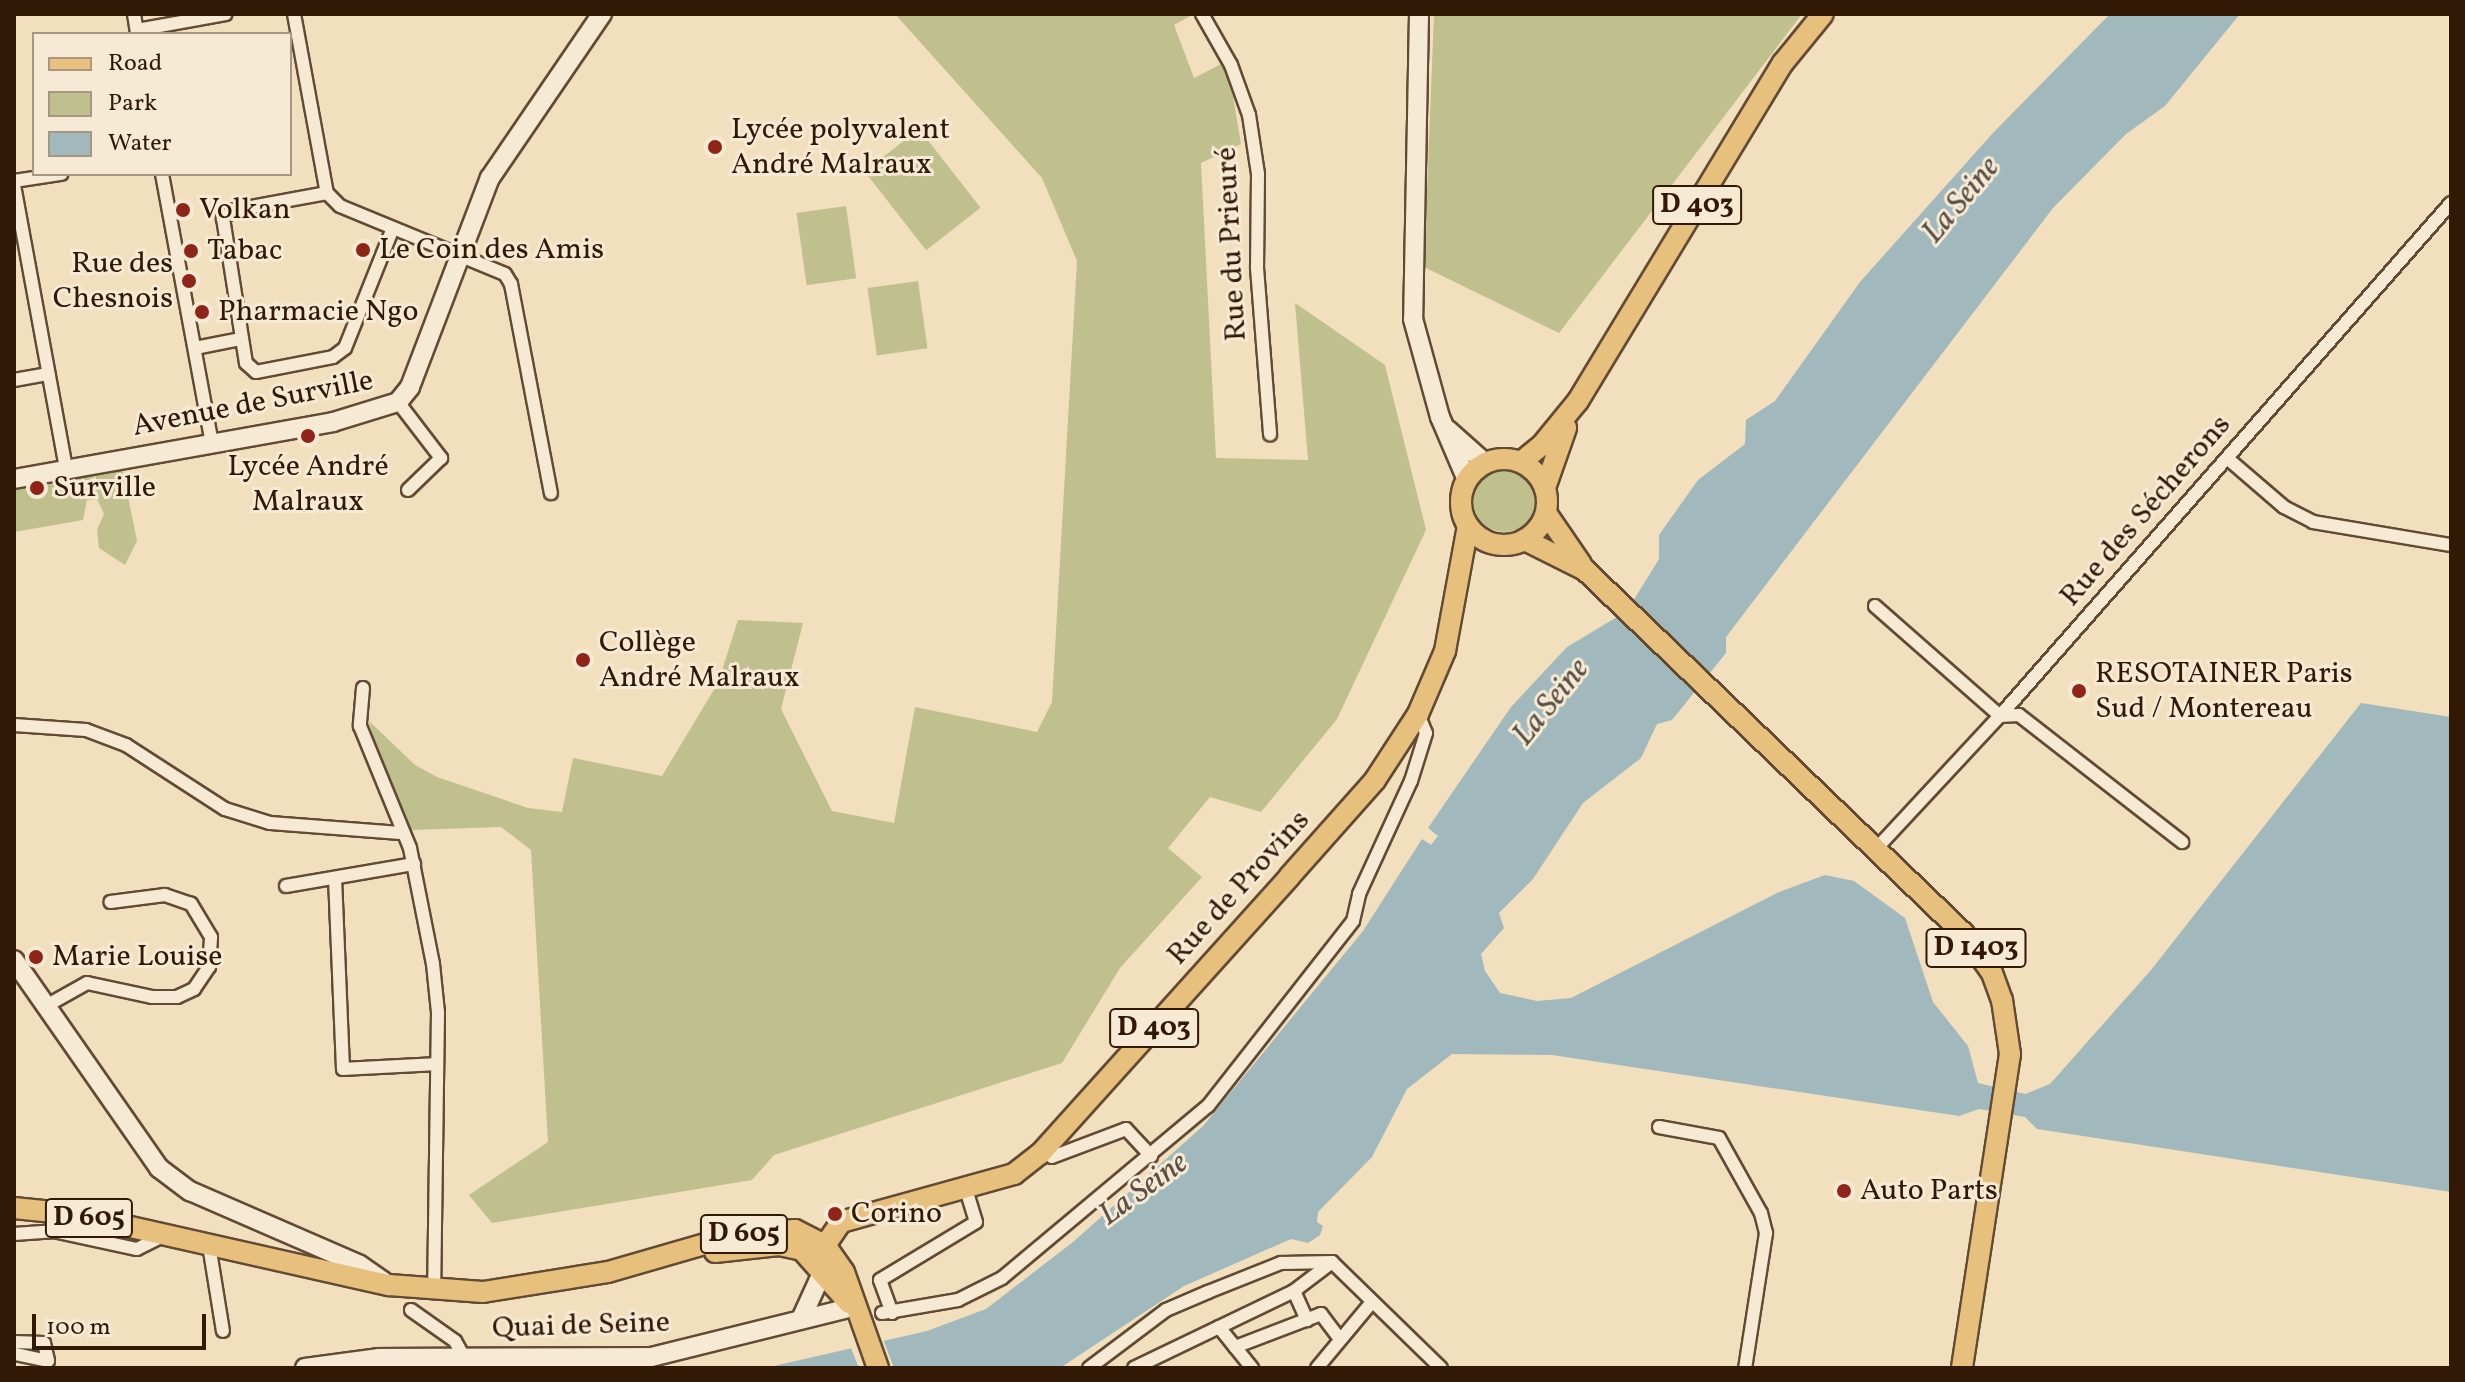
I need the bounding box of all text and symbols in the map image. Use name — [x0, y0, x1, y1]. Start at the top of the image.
legend — [32, 32, 292, 176]
text: Road — [108, 47, 162, 81]
text: Park — [108, 87, 157, 121]
place label: Lycée polyvalent André Malraux — [731, 112, 950, 182]
text: Water — [108, 127, 172, 161]
marker: Lycée polyvalent André Malraux — [706, 138, 724, 156]
street label: Rue du Prieuré — [1209, 146, 1255, 342]
water label: La Seine — [1915, 150, 2009, 252]
road number: D 403 — [1651, 181, 1743, 229]
place label: Volkan — [199, 192, 291, 228]
marker: Volkan — [174, 201, 192, 219]
place label: Le Coin des Amis — [379, 232, 604, 268]
place label: Tabac — [207, 233, 282, 269]
marker: Le Coin des Amis — [354, 241, 372, 259]
marker: Tabac — [182, 242, 200, 260]
place label: Rue des Chesnois — [53, 246, 173, 316]
marker: Rue des Chesnois — [180, 272, 198, 290]
place label: Pharmacie Ngo — [218, 294, 419, 330]
marker: Pharmacie Ngo — [193, 303, 211, 321]
street label: Avenue de Surville — [130, 363, 376, 445]
street label: Rue des Sécherons — [2053, 408, 2239, 614]
marker: Lycée André Malraux — [299, 427, 317, 445]
place label: Lycée André Malraux — [227, 449, 389, 520]
place label: Surville — [53, 470, 156, 506]
marker: Surville — [28, 479, 46, 497]
place label: Collège André Malraux — [599, 625, 800, 696]
marker: Collège André Malraux — [574, 651, 592, 669]
water label: La Seine — [1505, 652, 1599, 754]
place label: RESOTAINER Paris Sud / Montereau — [2095, 656, 2353, 726]
marker: RESOTAINER Paris Sud / Montereau — [2070, 682, 2088, 700]
street label: Rue de Provins — [1160, 803, 1318, 973]
road number: D 1403 — [1924, 924, 2028, 972]
place label: Marie Louise — [52, 939, 222, 975]
marker: Marie Louise — [27, 948, 45, 966]
road number: D 403 — [1108, 1004, 1200, 1052]
water label: La Seine — [1092, 1145, 1196, 1235]
place label: Auto Parts — [1860, 1173, 1998, 1209]
marker: Auto Parts — [1835, 1182, 1853, 1200]
road number: D 605 — [43, 1194, 135, 1242]
place label: Corino — [851, 1196, 942, 1232]
marker: Corino — [826, 1205, 844, 1223]
road number: D 605 — [698, 1210, 790, 1258]
scale bar — [36, 1298, 210, 1348]
street label: Quai de Seine — [491, 1305, 671, 1347]
text: 100 m — [46, 1311, 111, 1345]

